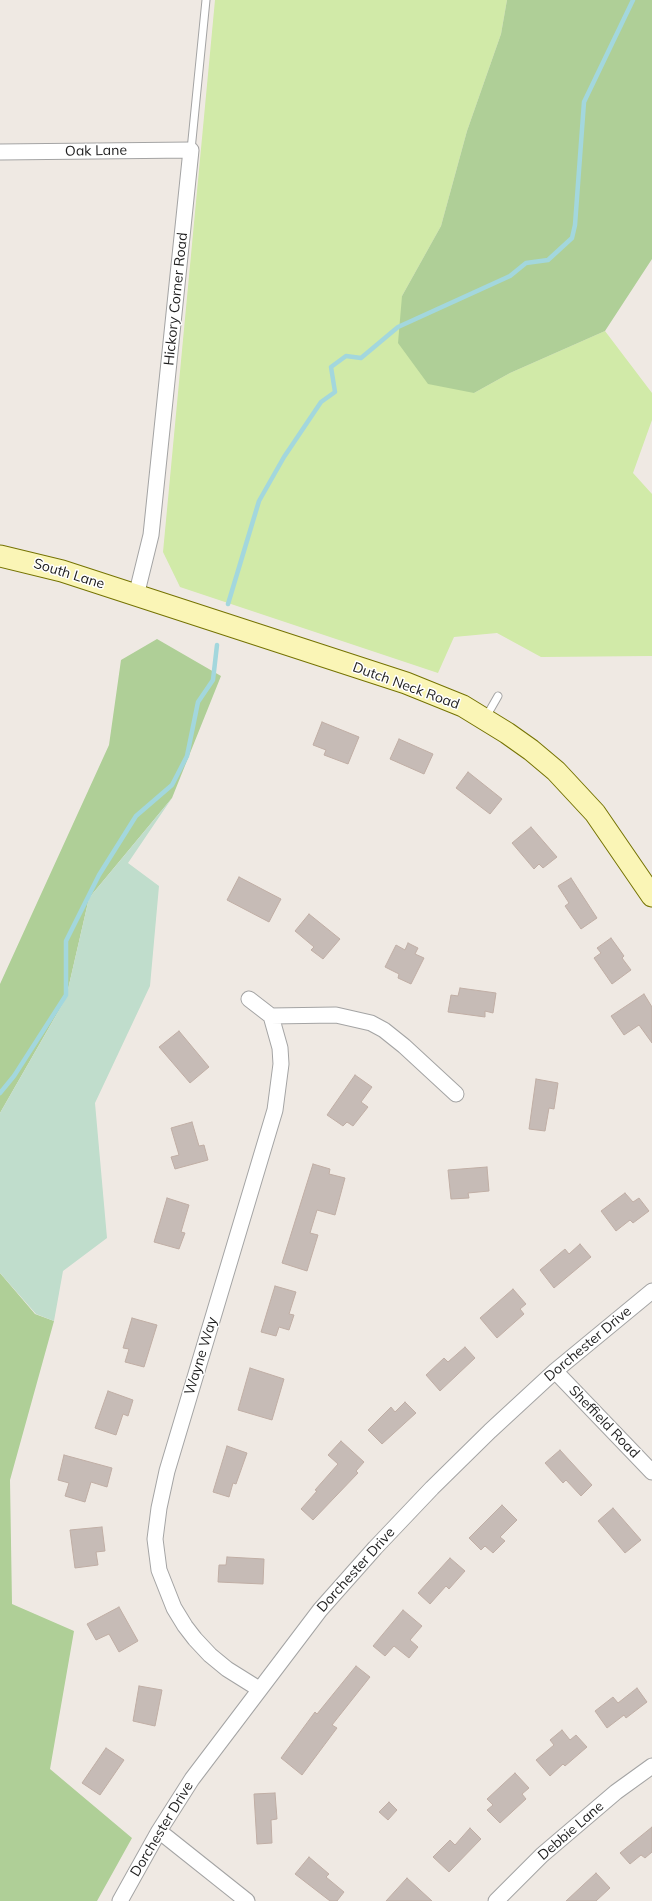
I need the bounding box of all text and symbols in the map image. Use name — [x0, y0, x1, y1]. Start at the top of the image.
street label: Oak Lane — [65, 142, 127, 160]
street label: Hickory Corner Road — [161, 232, 191, 366]
street label: South Lane — [31, 555, 107, 593]
street label: Dutch Neck Road — [350, 659, 462, 713]
street label: Dorchester Drive — [541, 1303, 635, 1385]
street label: Wayne Way — [181, 1315, 221, 1397]
street label: Sheffield Road — [565, 1382, 643, 1462]
street label: Dorchester Drive — [314, 1524, 398, 1616]
street label: Dorchester Drive — [127, 1778, 197, 1880]
street label: Debbie Lane — [535, 1798, 607, 1864]

